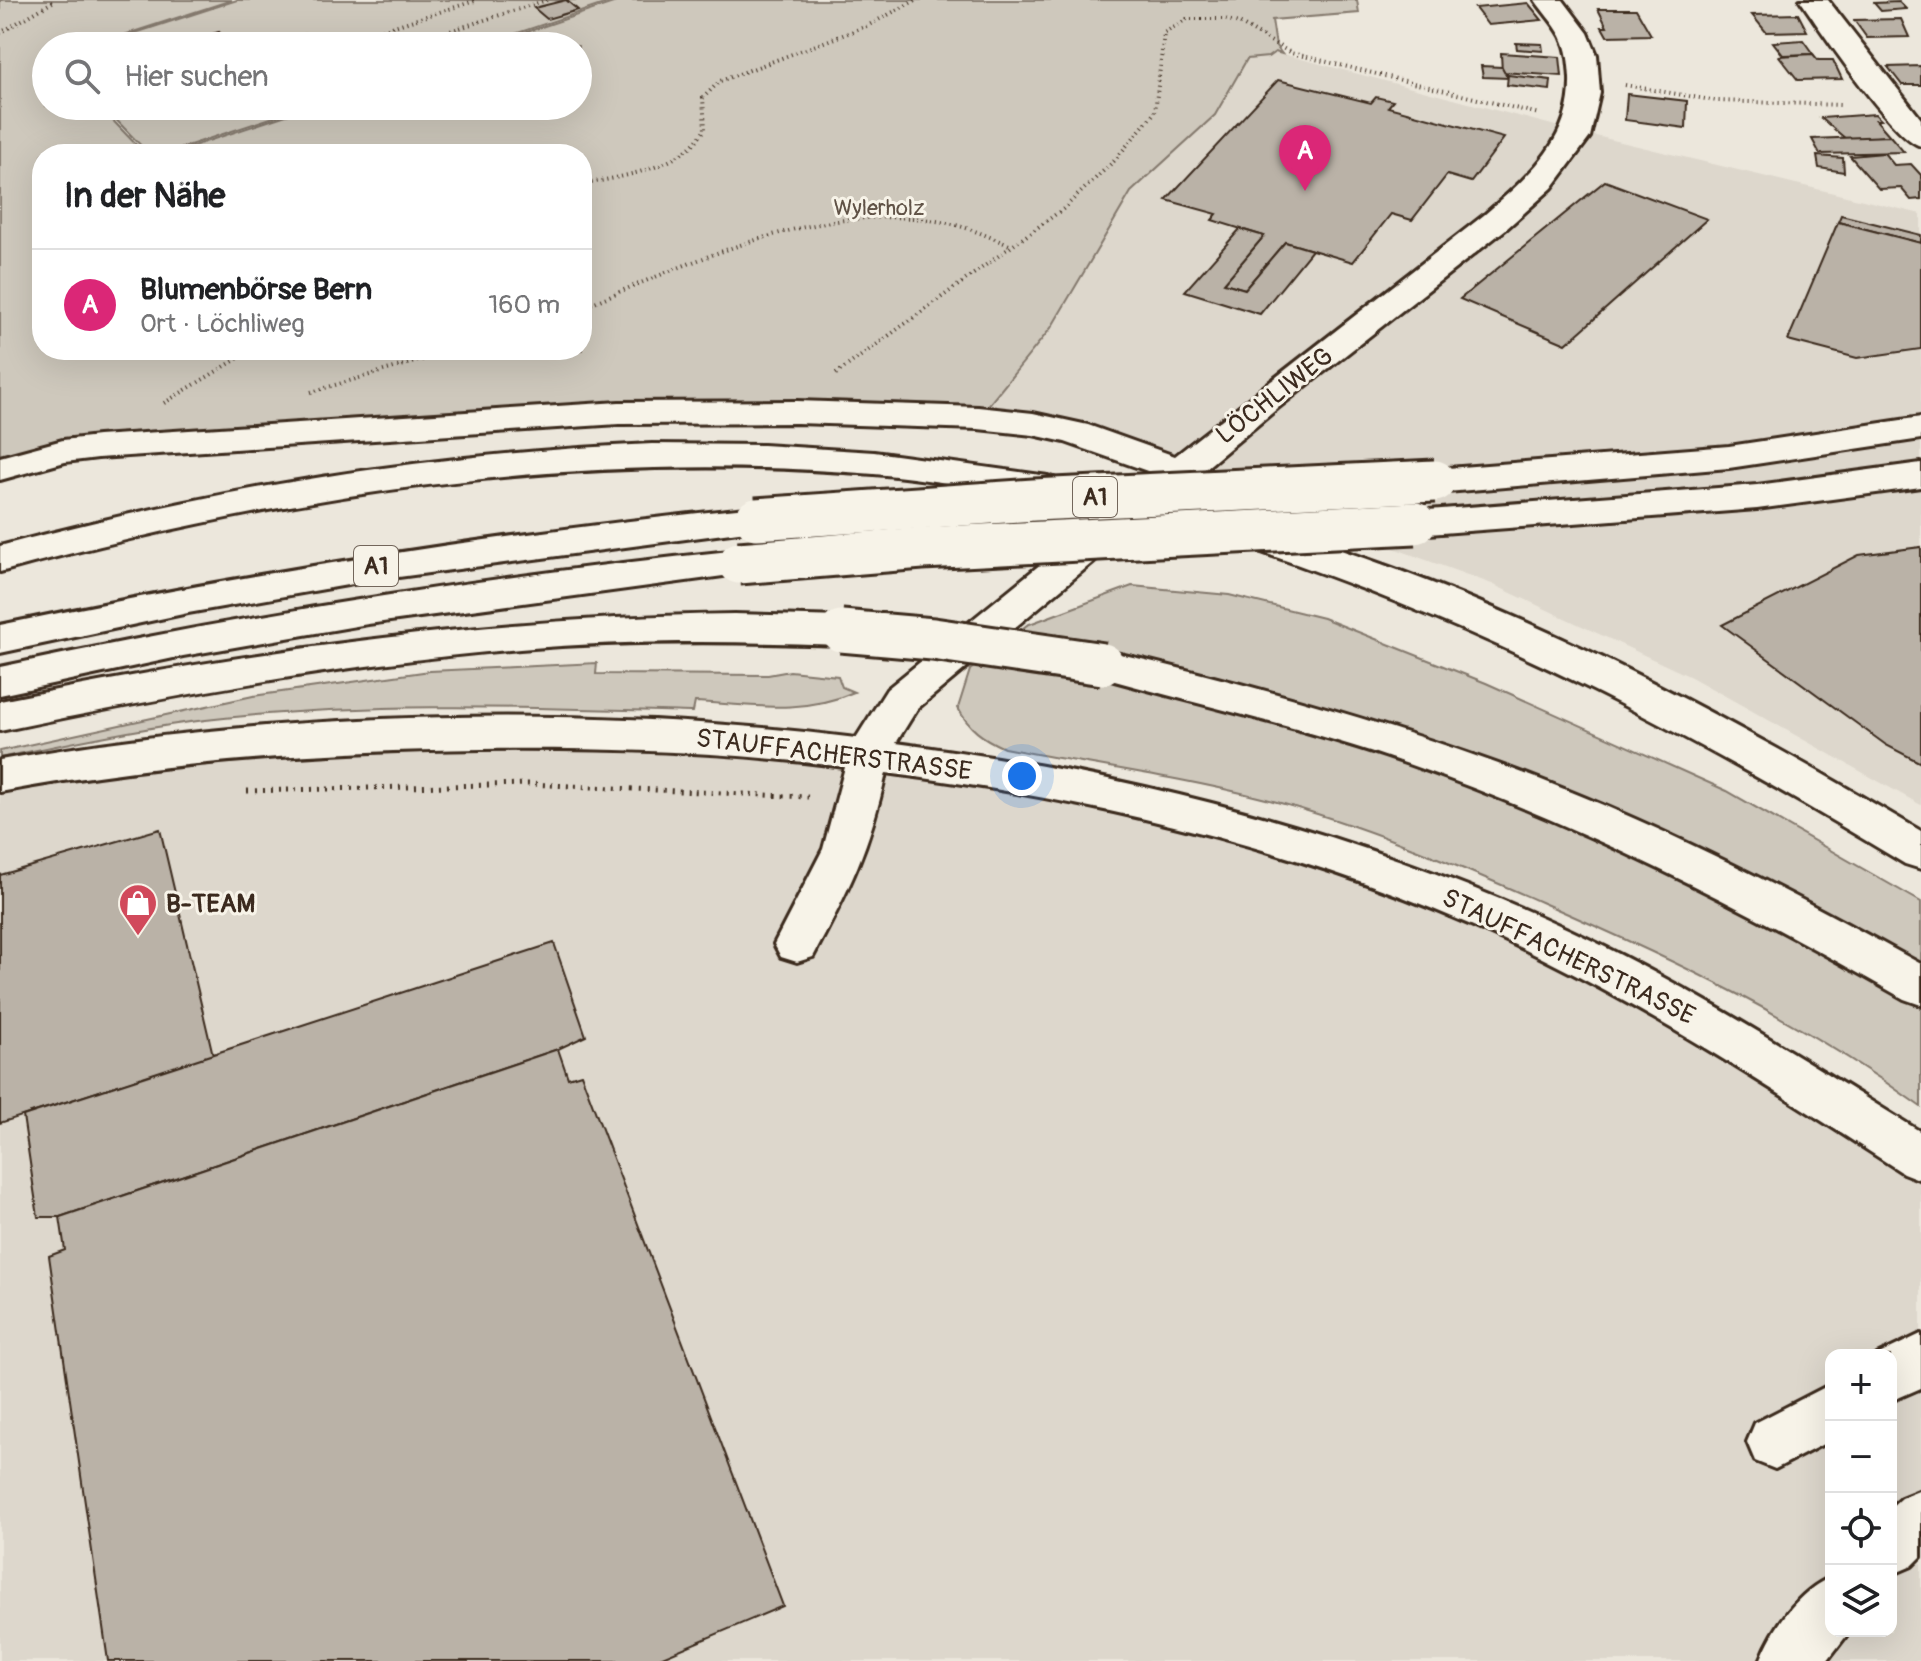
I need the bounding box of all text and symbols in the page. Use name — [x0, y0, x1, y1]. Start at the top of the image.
search box — [32, 32, 592, 120]
icon: search — [60, 54, 104, 98]
text: Hier suchen — [124, 58, 269, 95]
pin: A — [1279, 125, 1331, 191]
text: In der Nähe — [64, 175, 225, 218]
park label: Wylerholz — [834, 194, 924, 222]
text: Blumenbörse Bern — [140, 271, 372, 308]
text: A — [82, 289, 98, 321]
text: 160 m — [488, 289, 560, 321]
text: Ort · Löchliweg — [140, 308, 305, 340]
street label: LÖCHLIWEG — [1210, 340, 1340, 451]
road number: A1 — [1073, 477, 1117, 517]
road number: A1 — [354, 546, 398, 586]
street label: STAUFFACHERSTRASSE — [694, 722, 974, 788]
your location — [1002, 756, 1042, 796]
shop icon: B-TEAM — [117, 882, 159, 937]
street label: STAUFFACHERSTRASSE — [1437, 882, 1700, 1032]
place label: B-TEAM — [166, 888, 255, 920]
map controls — [1825, 1349, 1897, 1637]
button: + — [1825, 1349, 1897, 1421]
button: − — [1825, 1421, 1897, 1493]
button: locate — [1825, 1493, 1897, 1565]
button: layers — [1825, 1565, 1897, 1637]

